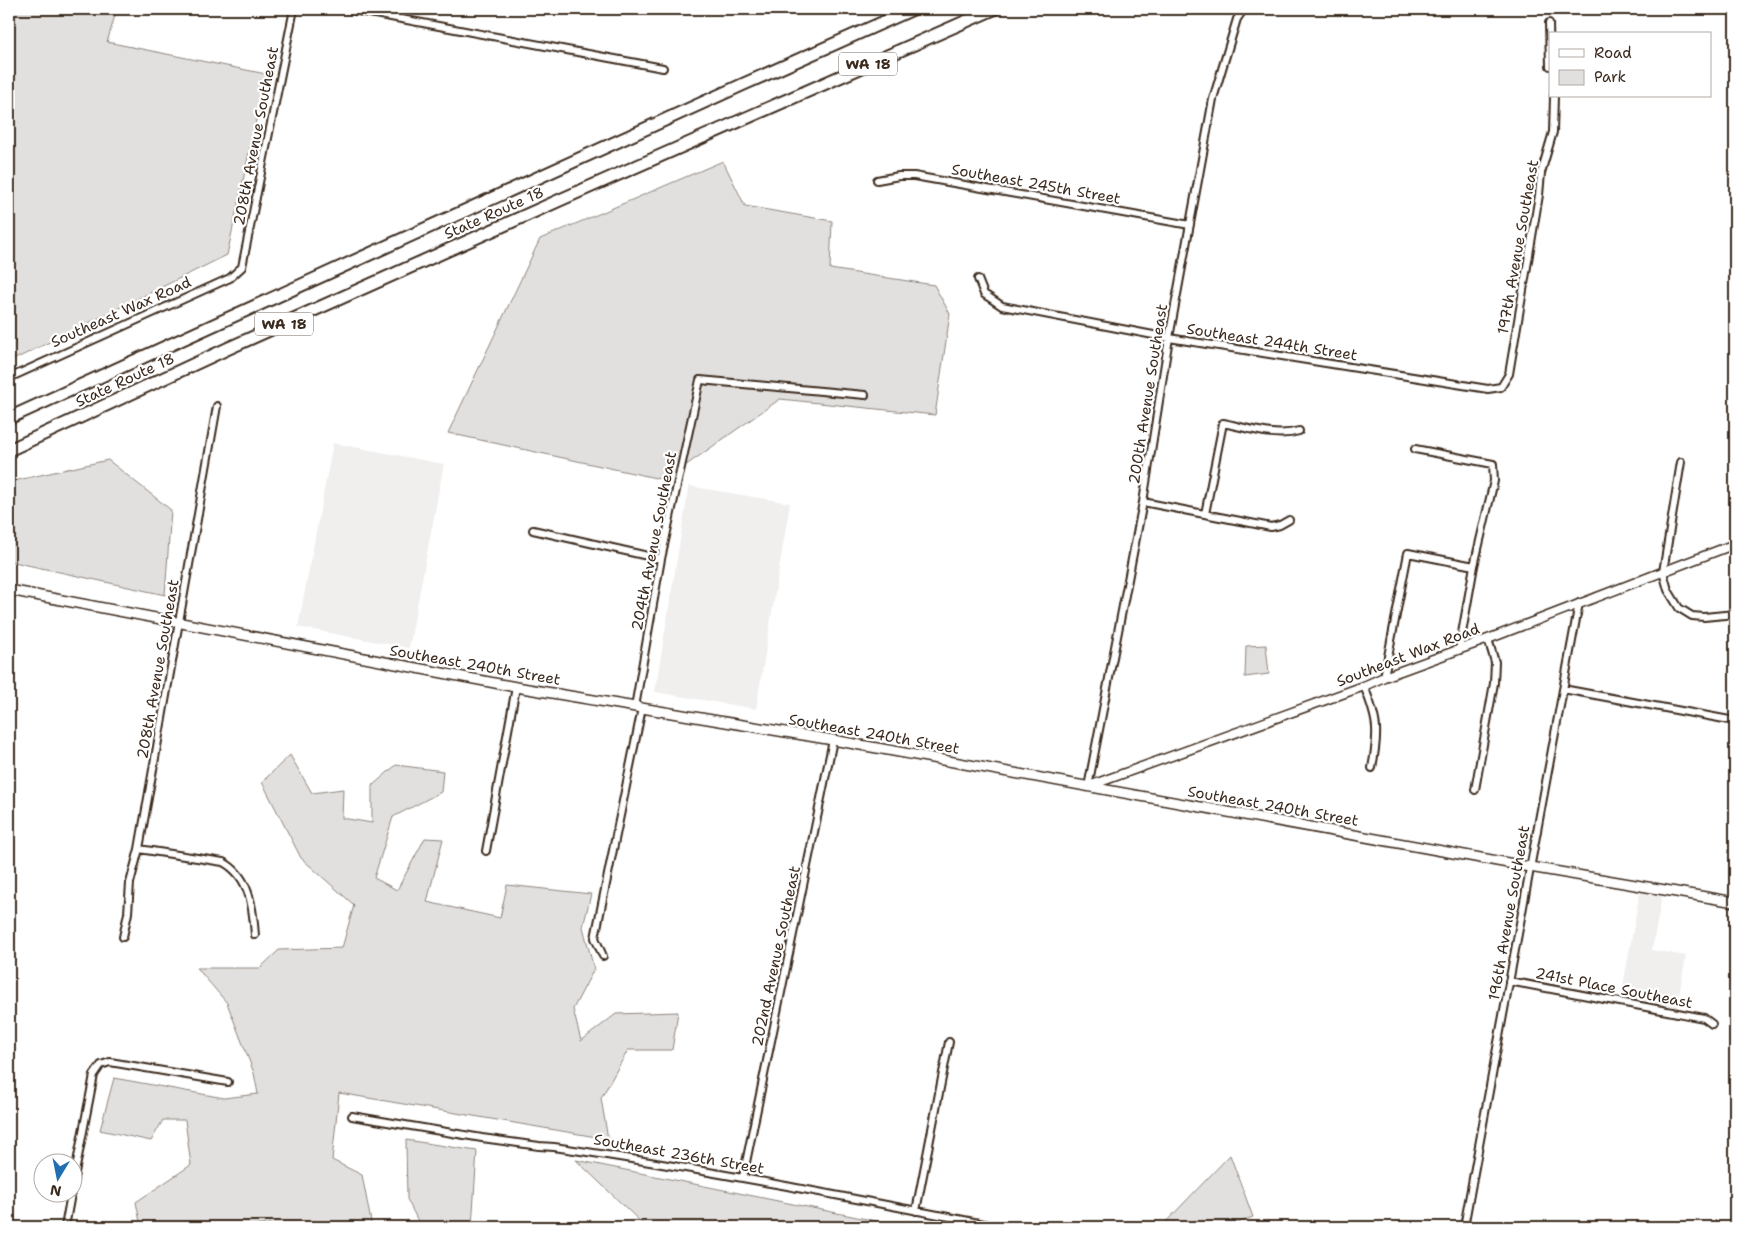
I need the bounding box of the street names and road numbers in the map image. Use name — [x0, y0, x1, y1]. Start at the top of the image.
street label: 208th Avenue Southeast — [229, 45, 283, 227]
road number: WA 18 — [839, 52, 897, 76]
street label: 197th Avenue Southeast — [1493, 158, 1543, 336]
street label: Southeast 245th Street — [950, 159, 1122, 209]
street label: State Route 18 — [441, 182, 547, 244]
street label: Southeast Wax Road — [48, 272, 195, 352]
street label: 200th Avenue Southeast — [1124, 302, 1172, 486]
road number: WA 18 — [255, 312, 313, 336]
street label: Southeast 244th Street — [1185, 319, 1359, 365]
street label: State Route 18 — [72, 348, 178, 412]
street label: 204th Avenue Southeast — [627, 450, 681, 632]
street label: 208th Avenue Southeast — [132, 578, 184, 760]
street label: Southeast Wax Road — [1334, 618, 1483, 691]
street label: Southeast 240th Street — [388, 640, 562, 690]
street label: Southeast 240th Street — [787, 709, 961, 759]
street label: Southeast 240th Street — [1186, 781, 1360, 831]
street label: 196th Avenue Southeast — [1484, 824, 1534, 1002]
street label: 202nd Avenue Southeast — [747, 864, 805, 1048]
street label: 241st Place Southeast — [1534, 963, 1694, 1013]
street label: Southeast 236th Street — [592, 1129, 766, 1179]

